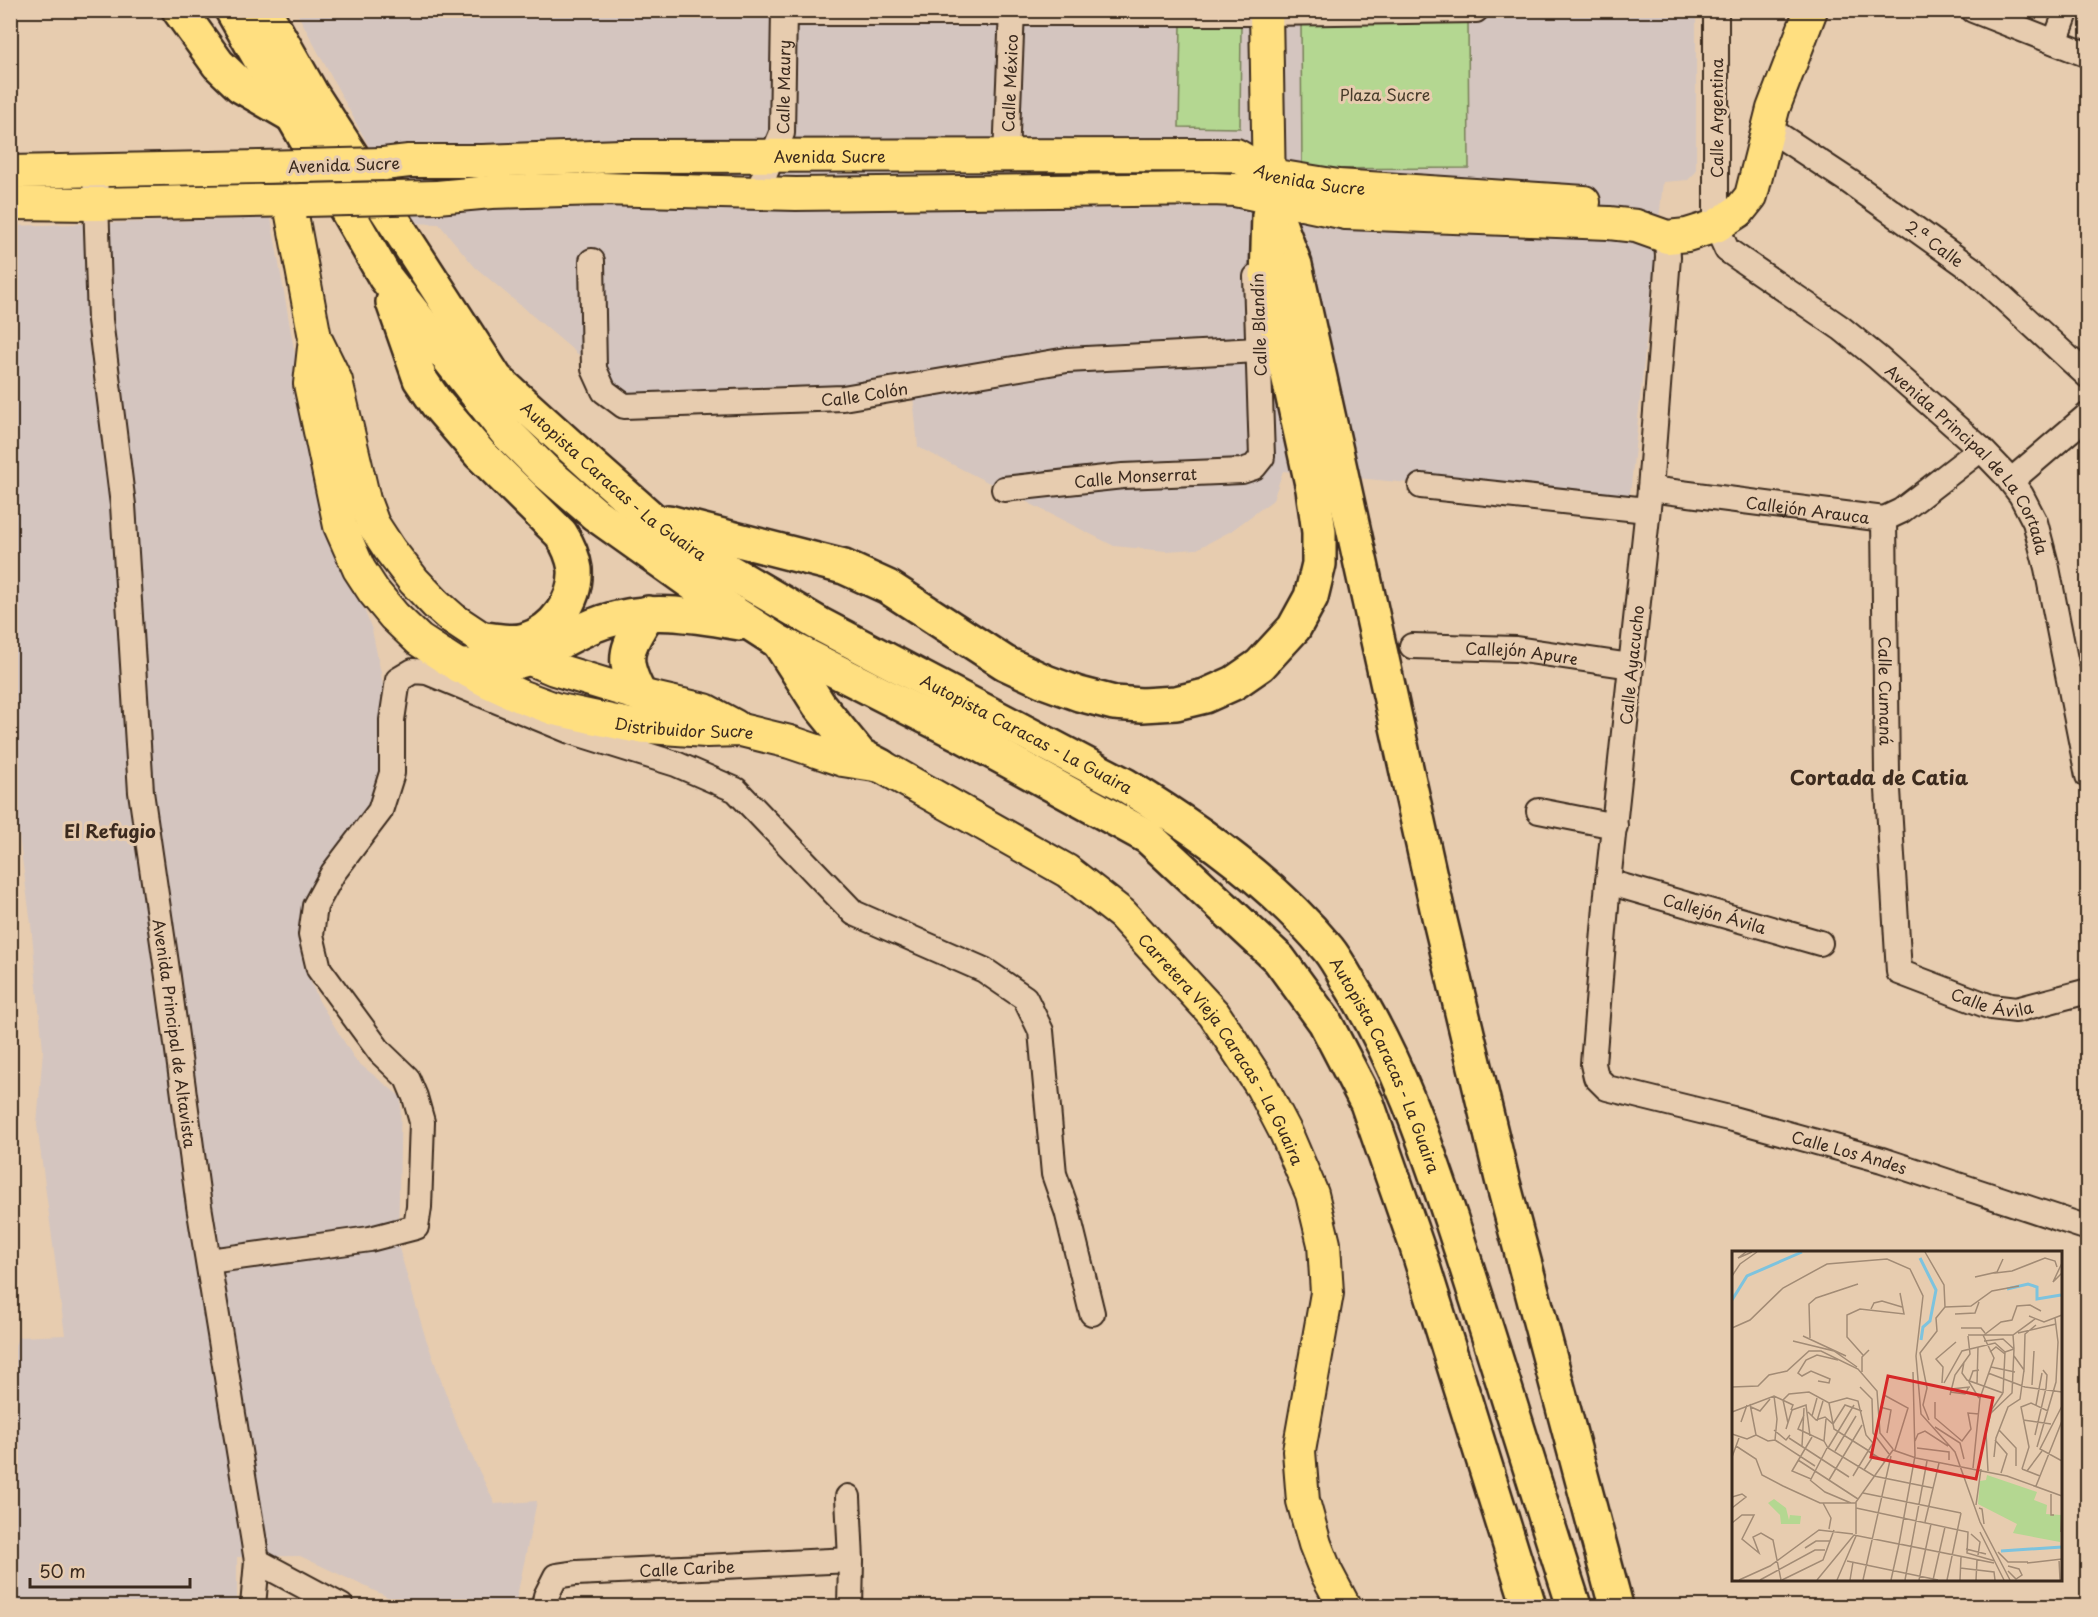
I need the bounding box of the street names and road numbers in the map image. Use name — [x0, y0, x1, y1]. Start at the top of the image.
street label: Calle México — [995, 33, 1023, 133]
street label: Calle Maury — [770, 40, 796, 134]
street label: Calle Argentina — [1704, 58, 1728, 178]
street label: Avenida Sucre — [774, 144, 886, 168]
street label: Avenida Sucre — [288, 150, 401, 178]
street label: Avenida Sucre — [1250, 157, 1366, 200]
street label: 2.ª Calle — [1901, 214, 1969, 272]
street label: Calle Blandín — [1244, 273, 1272, 377]
street label: Avenida Principal de La Cortada — [1880, 358, 2055, 557]
street label: Calle Colón — [820, 375, 910, 411]
street label: Autopista Caracas - La Guaira — [516, 395, 712, 566]
street label: Calle Monserrat — [1073, 461, 1198, 493]
street label: Callejón Arauca — [1744, 489, 1871, 529]
street label: Calle Ayacucho — [1613, 604, 1649, 726]
street label: Callejón Apure — [1465, 636, 1580, 670]
street label: Calle Cumaná — [1873, 636, 1899, 746]
street label: Autopista Caracas - La Guaira — [917, 668, 1138, 799]
street label: Distribuidor Sucre — [613, 710, 756, 745]
street label: Callejón Ávila — [1660, 886, 1769, 939]
street label: Avenida Principal de Altavista — [148, 917, 203, 1150]
street label: Carretera Vieja Caracas - La Guaira — [1133, 927, 1310, 1168]
street label: Autopista Caracas - La Guaira — [1325, 952, 1446, 1176]
street label: Calle Ávila — [1948, 981, 2036, 1022]
street label: Calle Los Andes — [1789, 1124, 1910, 1179]
street label: Calle Caribe — [639, 1554, 735, 1582]

